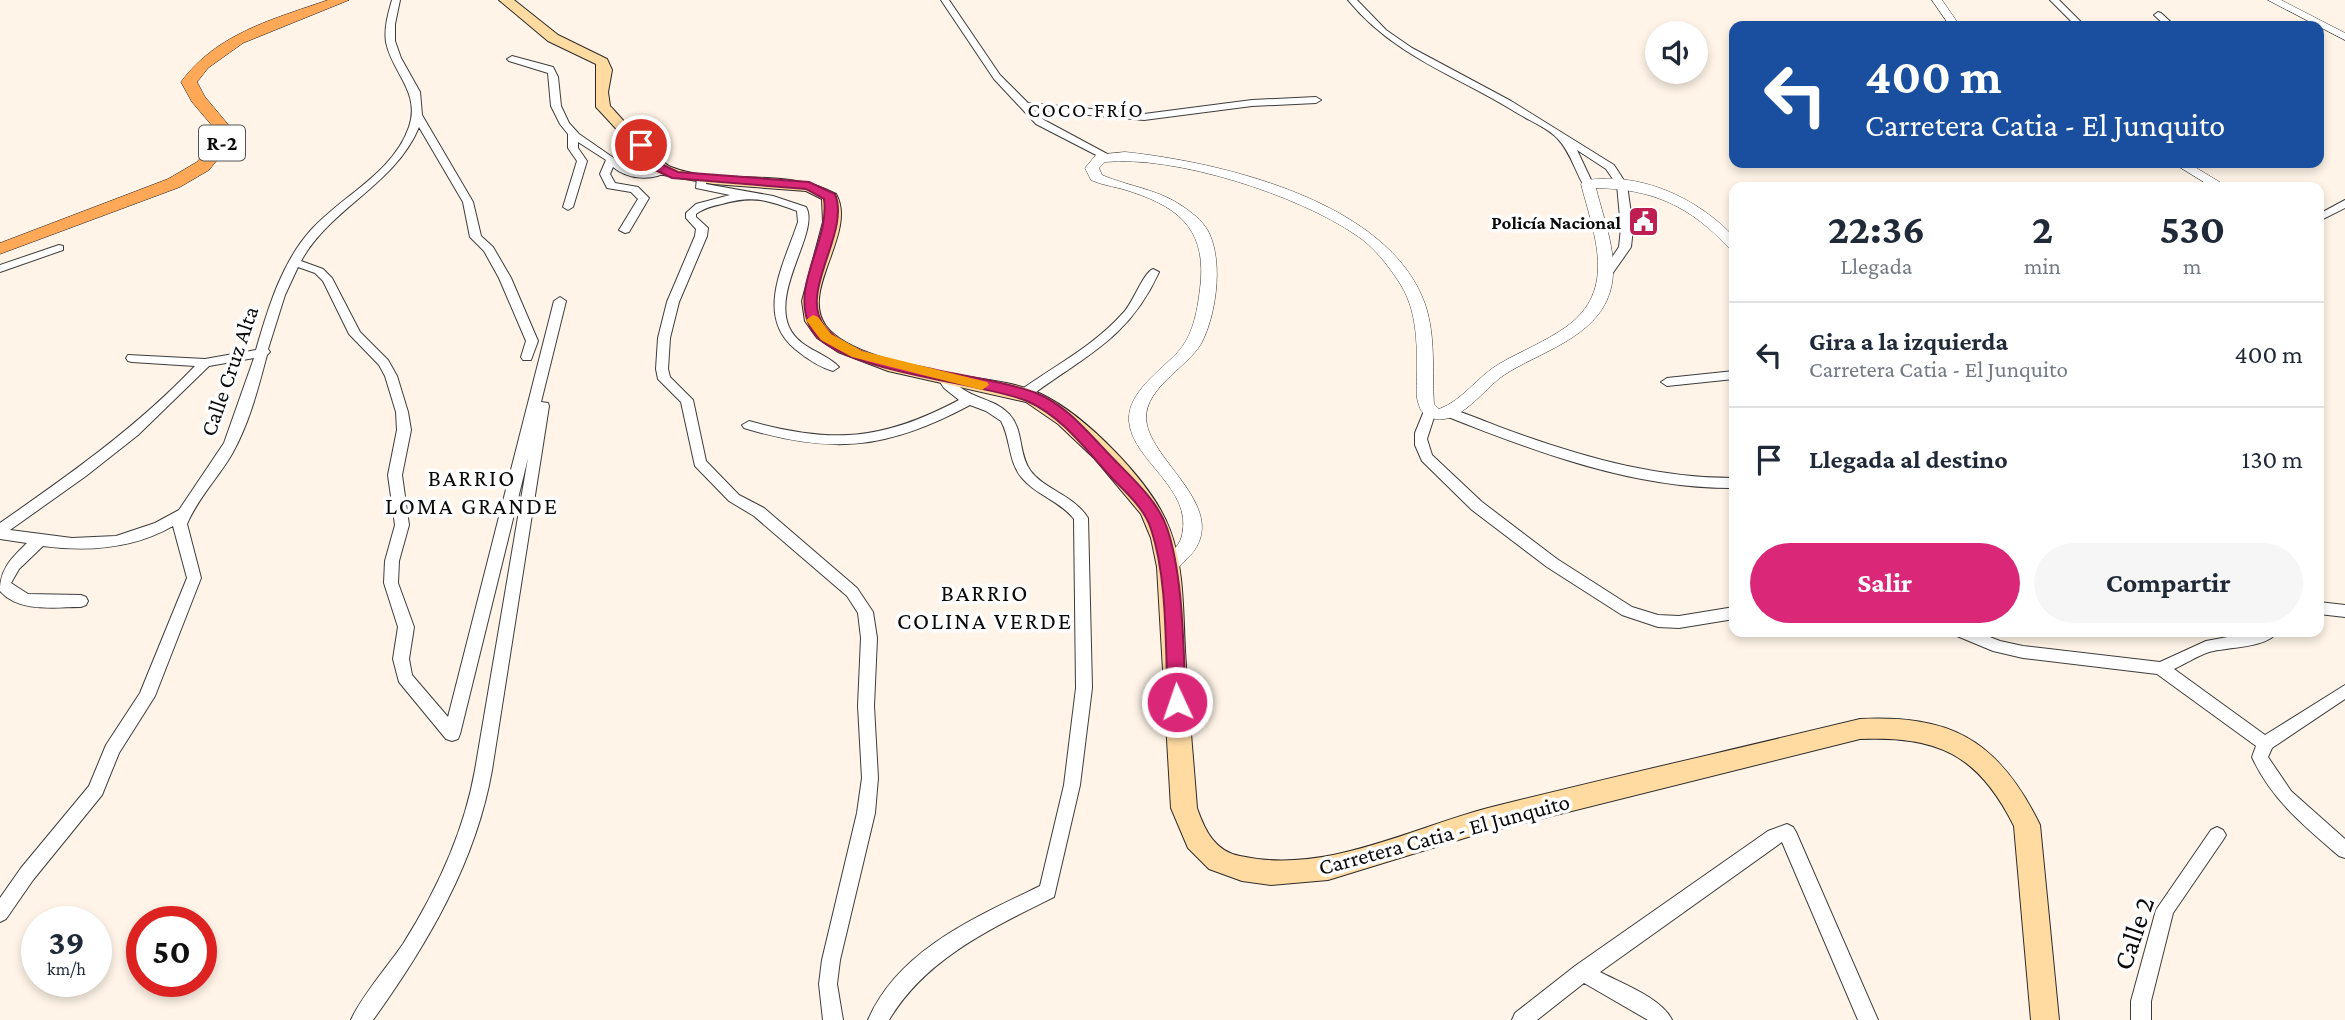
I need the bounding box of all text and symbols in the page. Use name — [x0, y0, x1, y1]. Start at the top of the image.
map controls — [1645, 21, 1708, 84]
button: sound — [1645, 21, 1708, 84]
icon: left — [1750, 49, 1841, 140]
text: 400 m — [1865, 49, 2002, 104]
district label: COCO FRÍO — [1027, 98, 1145, 122]
text: Carretera Catia - El Junquito — [1865, 107, 2225, 143]
pin — [611, 115, 671, 175]
road number: R-2 — [199, 125, 245, 160]
icon: arrive — [622, 126, 660, 164]
public building icon: Policía Nacional — [1627, 205, 1661, 239]
text: 22:36 — [1828, 205, 1925, 252]
text: 2 — [2032, 205, 2053, 252]
text: 530 — [2160, 205, 2225, 252]
place label: Policía Nacional — [1491, 212, 1621, 233]
text: Llegada — [1840, 253, 1912, 279]
text: min — [2024, 253, 2061, 279]
text: m — [2183, 253, 2202, 279]
street label: Calle Cruz Alta — [195, 302, 264, 439]
text: Gira a la izquierda — [1809, 327, 2008, 356]
icon: left — [1750, 336, 1788, 374]
text: 400 m — [2235, 340, 2303, 369]
text: Carretera Catia - El Junquito — [1809, 356, 2068, 382]
icon: arrive — [1750, 441, 1788, 479]
text: Llegada al destino — [1809, 445, 2008, 474]
text: 130 m — [2242, 445, 2303, 474]
district label: BARRIO LOMA GRANDE — [385, 464, 559, 519]
button: Salir — [1750, 543, 2020, 623]
button: Compartir — [2034, 543, 2303, 623]
district label: BARRIO COLINA VERDE — [897, 579, 1073, 634]
position arrow — [1140, 665, 1214, 739]
street label: Carretera Catia - El Junquito — [1316, 788, 1572, 880]
street label: Calle 2 — [2107, 893, 2160, 974]
speed limit sign: 50 — [126, 906, 217, 997]
text: 39 — [48, 923, 85, 962]
text: km/h — [47, 959, 86, 979]

